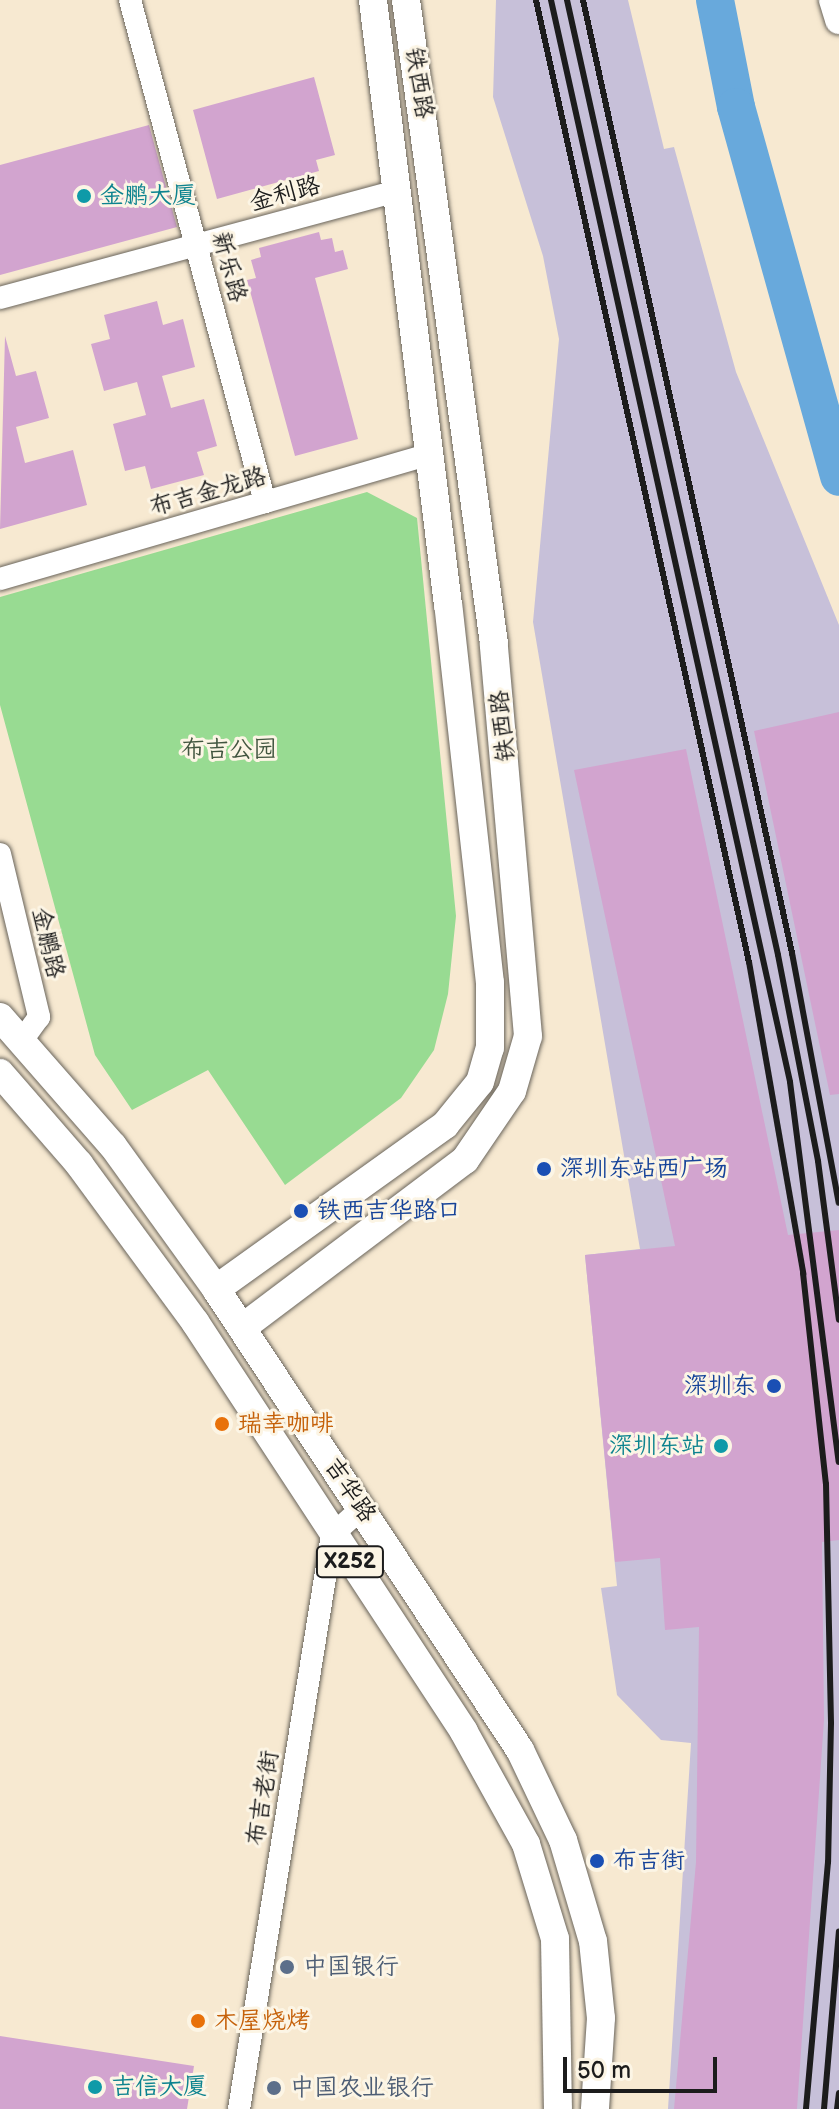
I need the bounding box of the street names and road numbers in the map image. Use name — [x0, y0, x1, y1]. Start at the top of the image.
street label: 铁西路 — [399, 45, 439, 121]
street label: 金利路 — [246, 171, 324, 217]
street label: 新乐路 — [206, 228, 252, 306]
street label: 布吉金龙路 — [146, 462, 270, 522]
street label: 铁西路 — [485, 689, 521, 763]
street label: 金鹏路 — [26, 905, 70, 981]
street label: 吉华路 — [318, 1452, 382, 1528]
road number: X252 — [314, 1544, 386, 1580]
street label: 布吉老街 — [241, 1748, 285, 1848]

